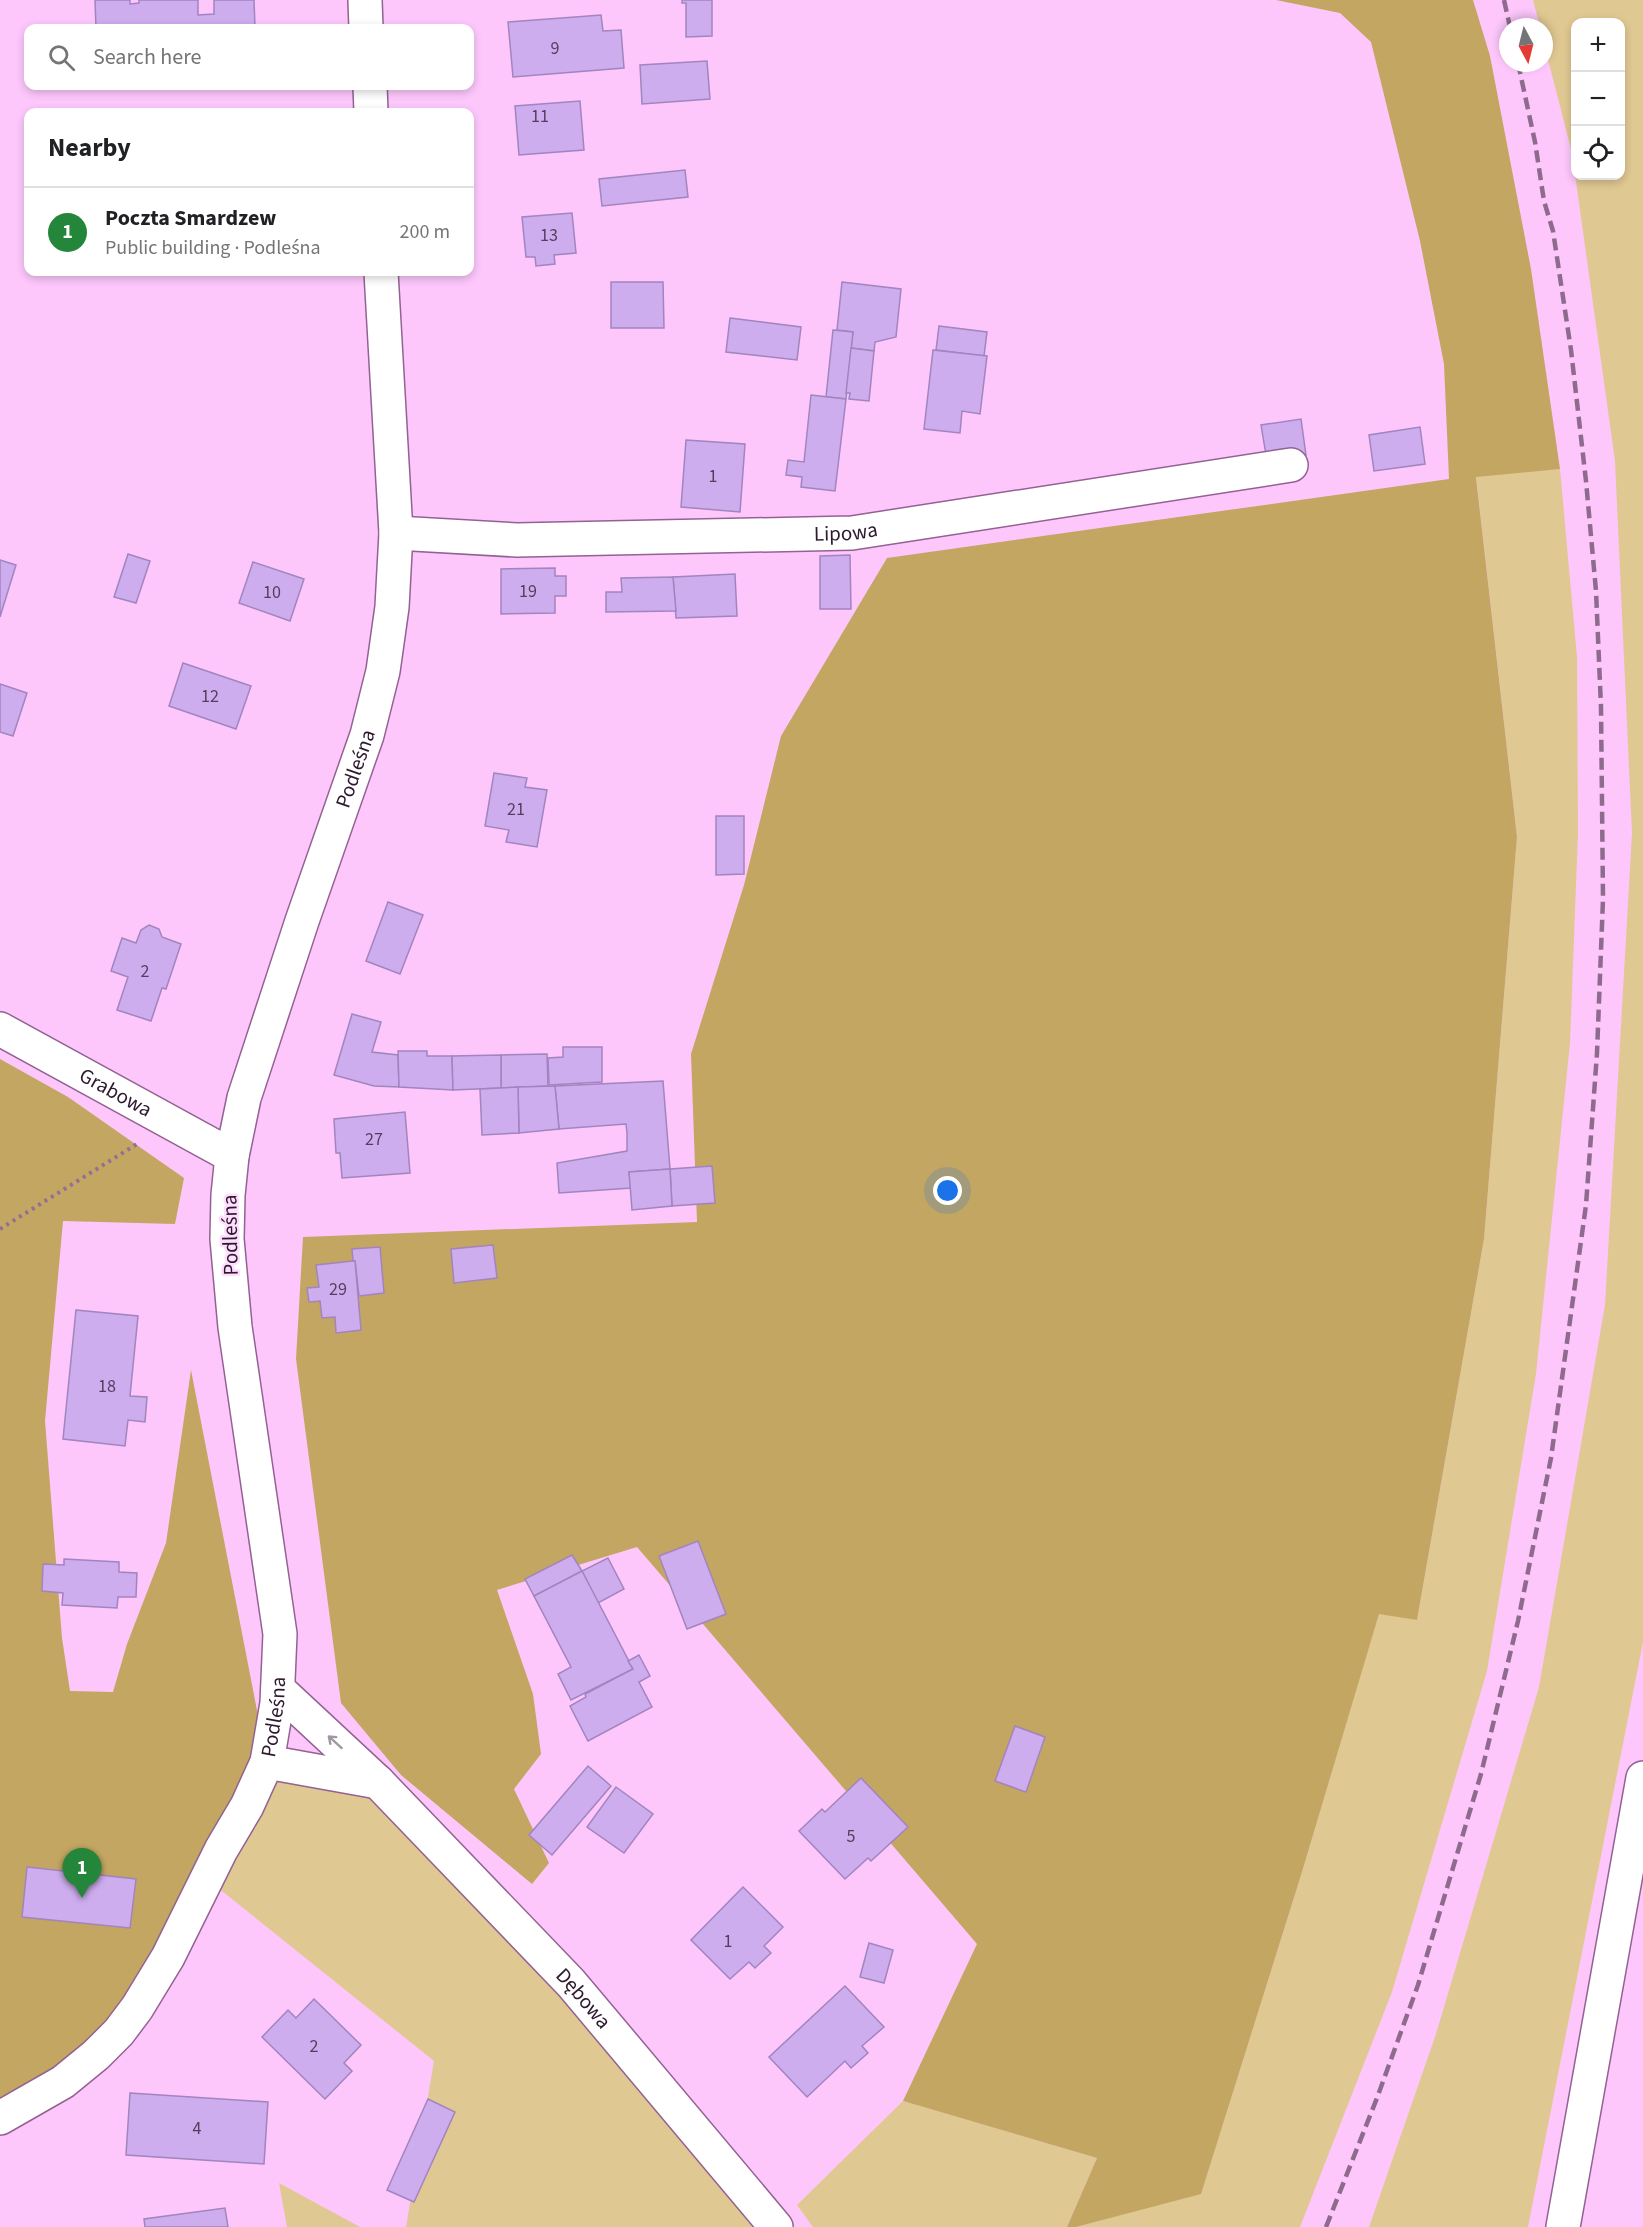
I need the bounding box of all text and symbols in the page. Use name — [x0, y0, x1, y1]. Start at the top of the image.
north arrow — [1499, 18, 1553, 72]
map controls — [1571, 18, 1625, 180]
button: + — [1571, 18, 1625, 72]
search box — [24, 24, 474, 90]
house number: 9 — [551, 36, 560, 61]
icon: search — [45, 41, 78, 74]
text: Search here — [93, 41, 201, 73]
button: − — [1571, 72, 1625, 126]
house number: 11 — [531, 104, 549, 129]
button: locate — [1571, 126, 1625, 180]
text: Nearby — [48, 129, 131, 166]
text: Poczta Smardzew — [105, 202, 276, 234]
text: 1 — [62, 218, 73, 246]
text: 200 m — [400, 218, 450, 246]
house number: 13 — [540, 223, 558, 248]
text: Public building · Podleśna — [105, 234, 321, 262]
house number: 1 — [709, 464, 717, 489]
street label: Lipowa — [813, 514, 880, 549]
house number: 19 — [519, 579, 537, 604]
house number: 10 — [263, 580, 281, 605]
house number: 12 — [201, 684, 219, 709]
street label: Podleśna — [328, 725, 383, 812]
house number: 21 — [507, 797, 525, 822]
house number: 2 — [141, 959, 150, 984]
street label: Grabowa — [74, 1060, 158, 1124]
house number: 27 — [365, 1127, 383, 1152]
your location — [933, 1176, 962, 1205]
street label: Podleśna — [214, 1194, 246, 1276]
house number: 29 — [329, 1277, 347, 1302]
house number: 18 — [98, 1374, 116, 1399]
street label: Podleśna — [253, 1676, 293, 1759]
one-way arrow — [328, 1735, 343, 1749]
house number: 5 — [847, 1824, 856, 1849]
pin: 1 — [62, 1848, 101, 1898]
house number: 1 — [724, 1929, 732, 1954]
street label: Dębowa — [549, 1961, 618, 2035]
house number: 2 — [310, 2034, 319, 2059]
house number: 4 — [193, 2116, 202, 2141]

